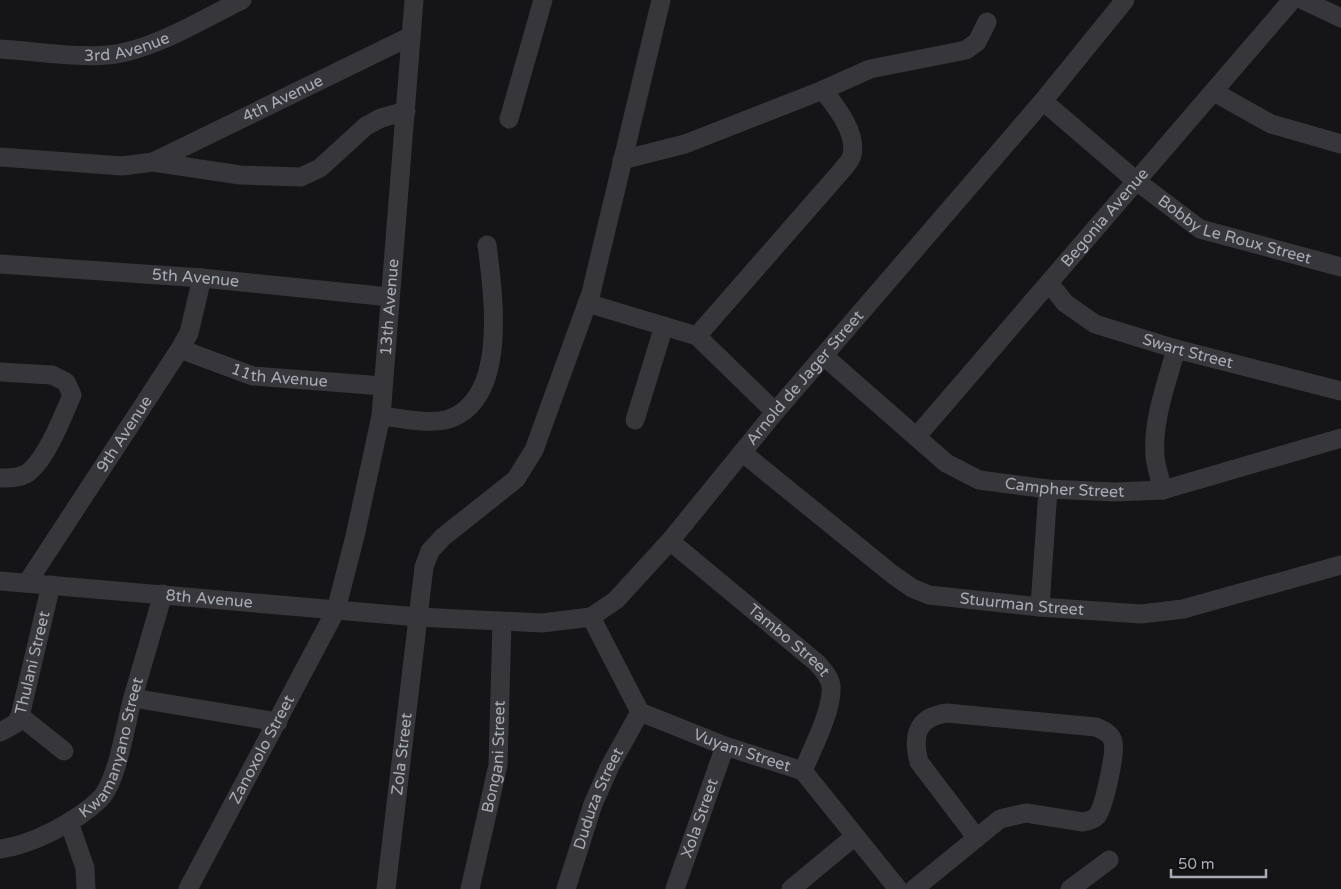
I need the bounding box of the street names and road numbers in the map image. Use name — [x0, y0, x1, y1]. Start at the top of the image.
street label: 3rd Avenue — [84, 28, 173, 66]
street label: 4th Avenue — [239, 70, 326, 127]
street label: Begonia Avenue — [1057, 164, 1153, 271]
street label: Bobby Le Roux Street — [1154, 191, 1314, 269]
street label: 13th Avenue — [376, 258, 403, 357]
street label: 5th Avenue — [151, 265, 240, 292]
street label: Arnold de Jager Street — [742, 306, 868, 449]
street label: Swart Street — [1140, 329, 1235, 373]
street label: 11th Avenue — [228, 359, 328, 392]
street label: 9th Avenue — [92, 392, 157, 476]
street label: Campher Street — [1004, 473, 1125, 502]
street label: 8th Avenue — [165, 585, 254, 613]
street label: Stuurman Street — [959, 588, 1085, 620]
street label: Tambo Street — [744, 600, 834, 681]
street label: Thulani Street — [11, 609, 54, 717]
street label: Kwamanyano Street — [75, 675, 148, 822]
street label: Zanoxolo Street — [225, 692, 299, 807]
street label: Bongani Street — [478, 700, 510, 815]
street label: Zola Street — [387, 712, 417, 796]
street label: Vuyani Street — [691, 724, 793, 776]
street label: Duduza Street — [569, 744, 628, 852]
street label: Xola Street — [677, 776, 723, 861]

